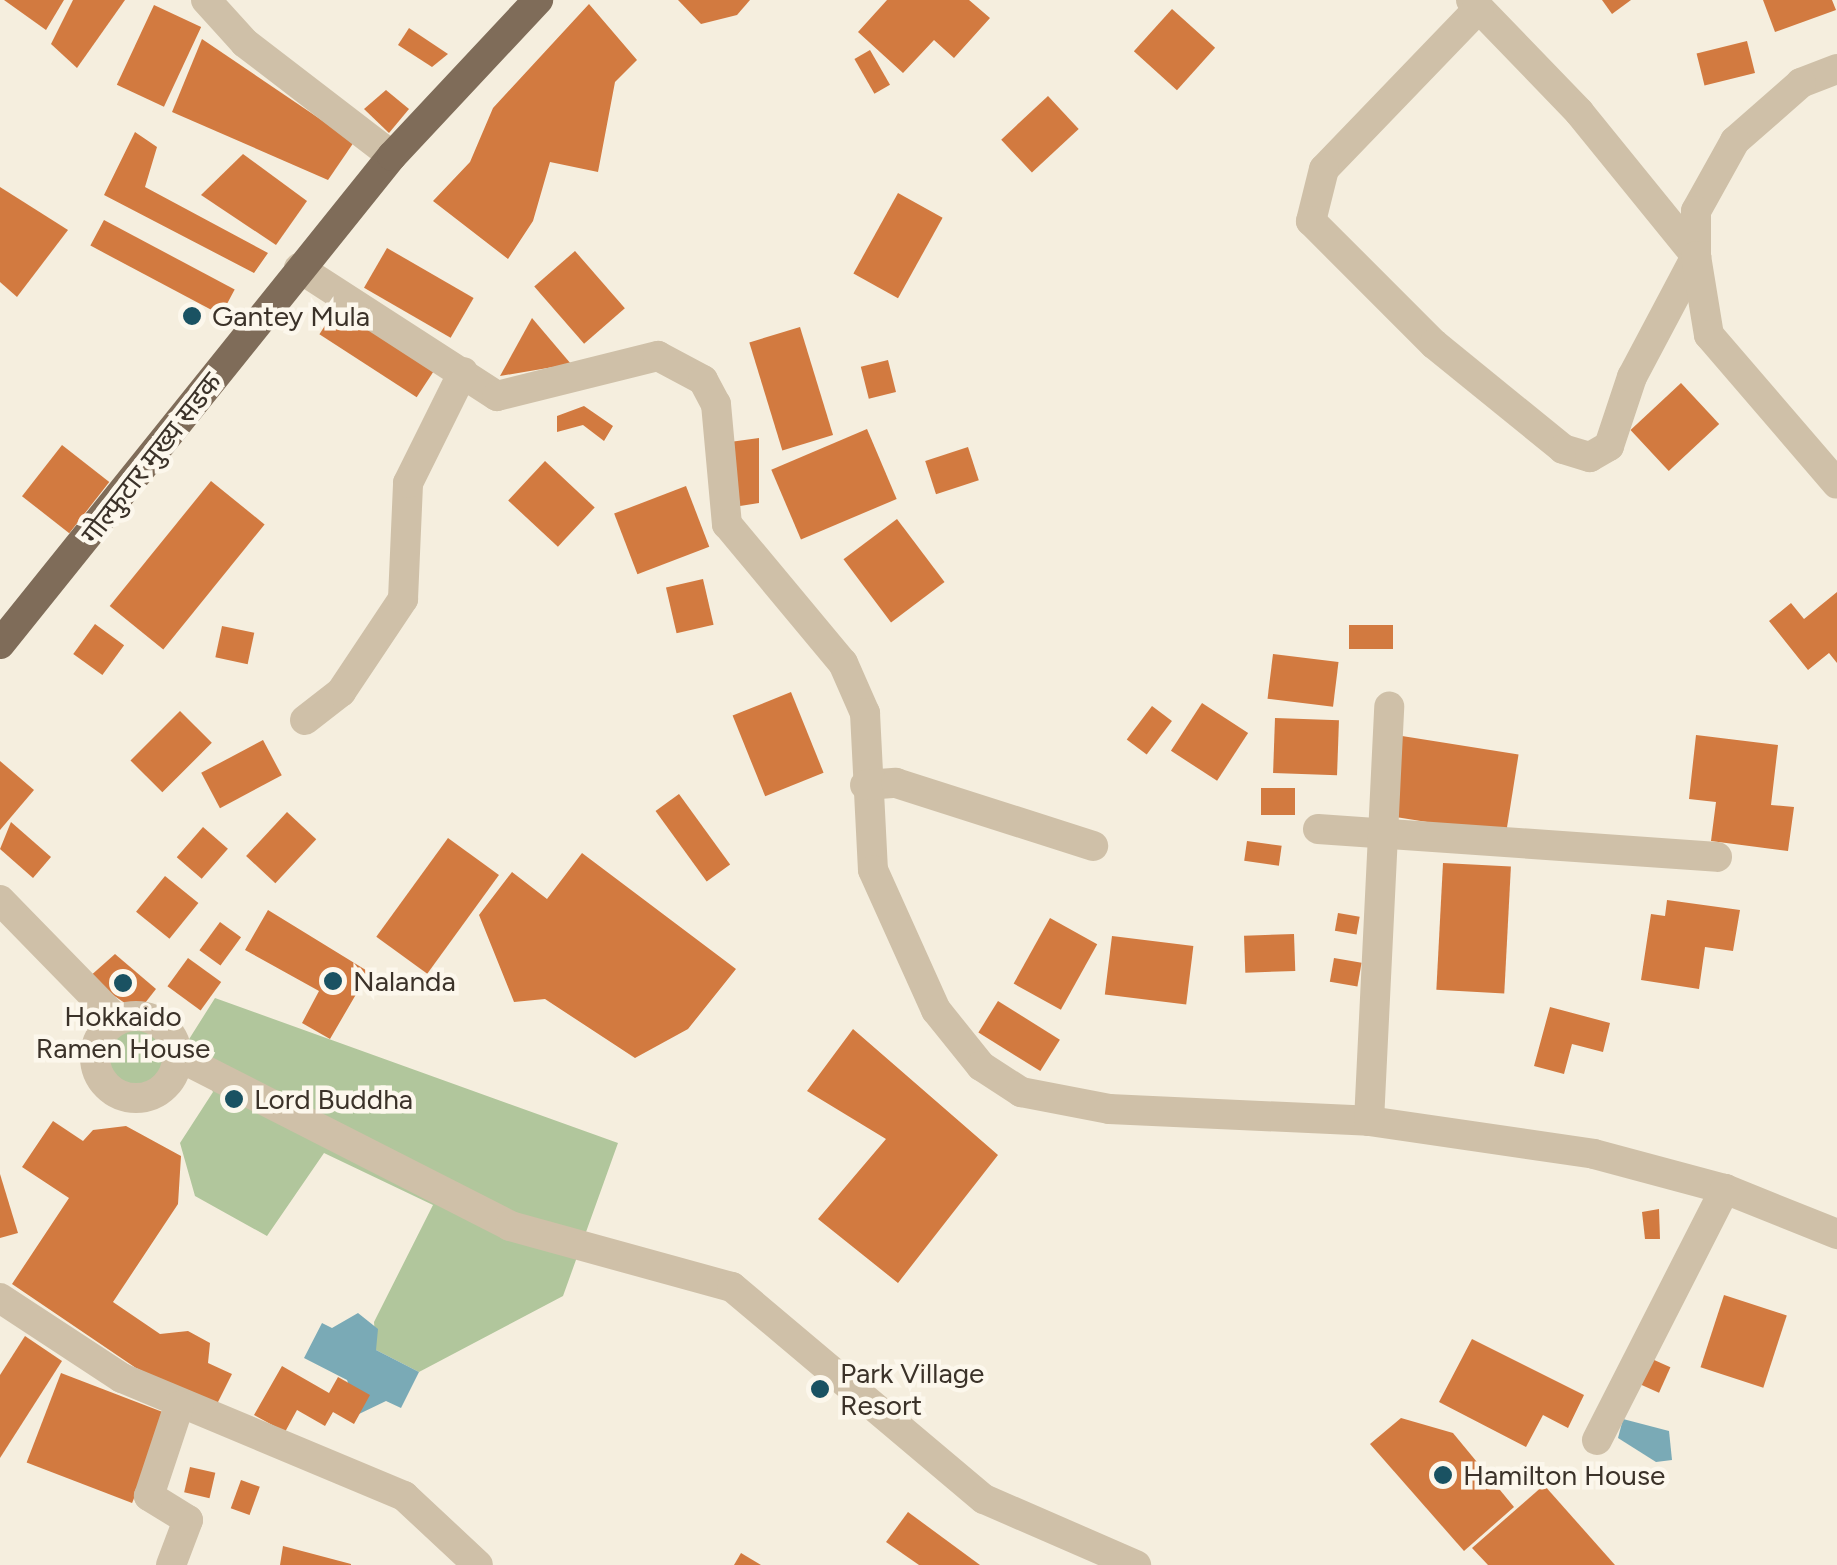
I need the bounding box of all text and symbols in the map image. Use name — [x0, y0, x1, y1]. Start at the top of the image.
place label: Gantey Mula — [212, 299, 370, 333]
marker: Gantey Mula — [181, 305, 203, 327]
street label: गोल्फुटार मुख्य सडक — [74, 366, 228, 550]
place label: Nalanda — [353, 964, 456, 998]
marker: Nalanda — [322, 970, 344, 992]
marker: Hokkaido Ramen House — [112, 972, 134, 994]
place label: Hokkaido Ramen House — [36, 999, 210, 1065]
place label: Lord Buddha — [254, 1082, 413, 1116]
marker: Lord Buddha — [223, 1088, 245, 1110]
place label: Park Village Resort — [840, 1356, 984, 1422]
marker: Park Village Resort — [809, 1378, 831, 1400]
place label: Hamilton House — [1463, 1458, 1665, 1492]
marker: Hamilton House — [1432, 1464, 1454, 1486]

